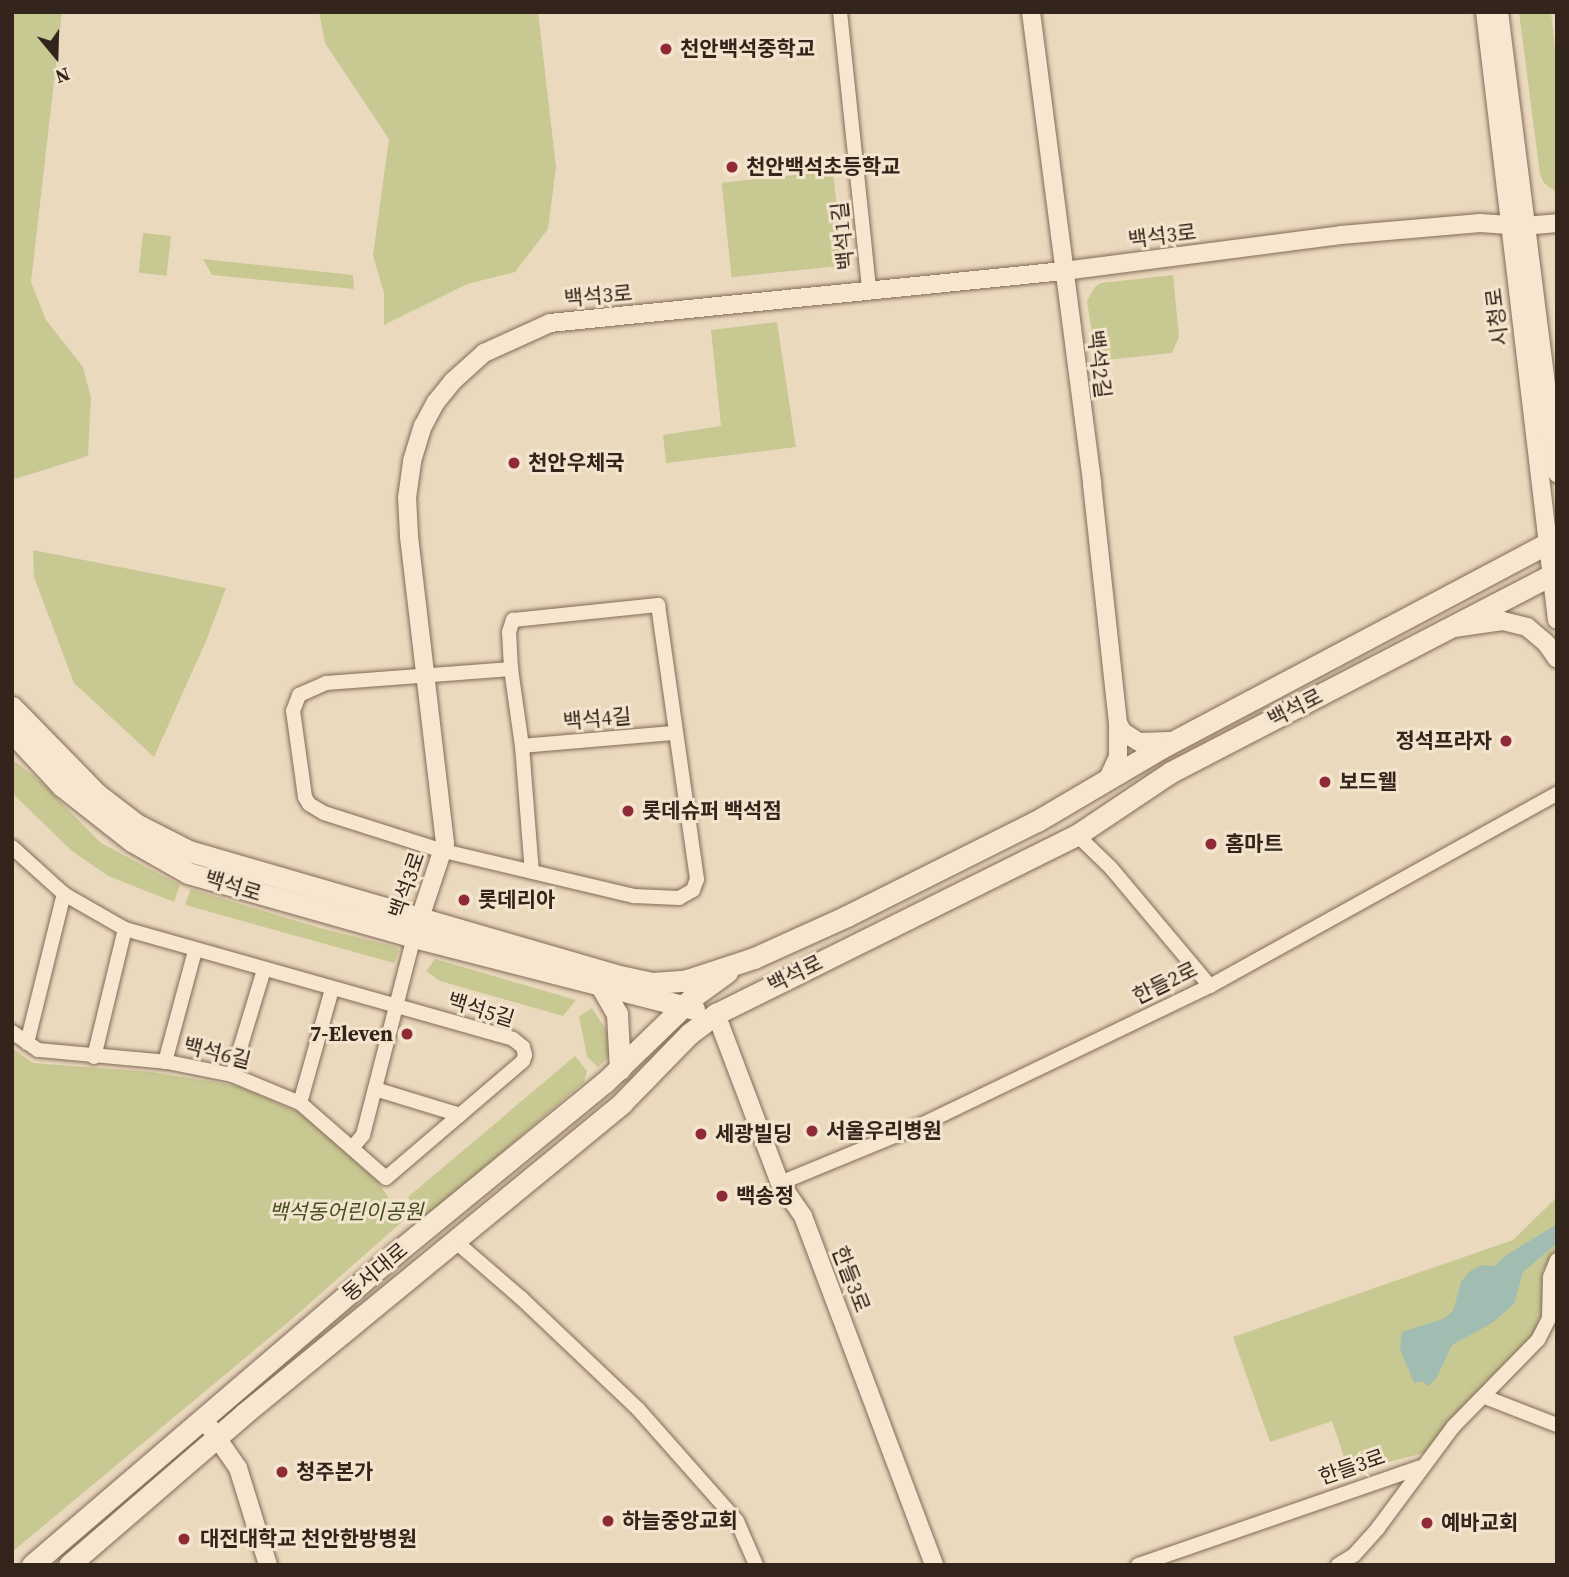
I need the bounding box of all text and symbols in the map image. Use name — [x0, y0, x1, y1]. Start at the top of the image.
north arrow — [21, 21, 91, 91]
place label: 천안백석중학교 — [680, 36, 815, 62]
marker: 천안백석중학교 — [658, 41, 674, 57]
text: N — [52, 61, 74, 90]
place label: 천안백석초등학교 — [746, 154, 901, 180]
marker: 천안백석초등학교 — [724, 159, 740, 175]
street label: 백석1길 — [827, 201, 859, 271]
street label: 백석3로 — [1126, 219, 1198, 253]
street label: 백석3로 — [563, 280, 633, 312]
street label: 시청로 — [1481, 287, 1513, 347]
street label: 백석2길 — [1082, 328, 1116, 400]
place label: 천안우체국 — [528, 450, 625, 476]
marker: 천안우체국 — [506, 455, 522, 471]
street label: 백석로 — [1263, 684, 1327, 732]
street label: 백석4길 — [562, 703, 632, 735]
place label: 정석프라자 — [1395, 728, 1492, 754]
marker: 정석프라자 — [1498, 733, 1514, 749]
place label: 보드웰 — [1339, 769, 1397, 795]
marker: 보드웰 — [1317, 774, 1333, 790]
place label: 롯데슈퍼 백석점 — [642, 798, 782, 824]
marker: 롯데슈퍼 백석점 — [620, 803, 636, 819]
place label: 홈마트 — [1225, 831, 1283, 857]
marker: 홈마트 — [1203, 836, 1219, 852]
street label: 백석3로 — [384, 849, 430, 921]
street label: 백석로 — [202, 865, 264, 907]
place label: 롯데리아 — [478, 887, 555, 913]
marker: 롯데리아 — [456, 892, 472, 908]
street label: 백석로 — [763, 950, 827, 998]
street label: 한들2로 — [1129, 957, 1201, 1009]
street label: 백석5길 — [445, 988, 517, 1032]
place label: 7-Eleven — [310, 1021, 393, 1047]
marker: 7-Eleven — [399, 1026, 415, 1042]
street label: 백석6길 — [181, 1032, 253, 1074]
place label: 서울우리병원 — [826, 1118, 942, 1144]
place label: 세광빌딩 — [715, 1121, 792, 1147]
marker: 서울우리병원 — [804, 1123, 820, 1139]
marker: 세광빌딩 — [693, 1126, 709, 1142]
place label: 백송정 — [736, 1183, 794, 1209]
marker: 백송정 — [714, 1188, 730, 1204]
park label: 백석동어린이공원 — [269, 1199, 423, 1225]
street label: 동서대로 — [337, 1238, 413, 1306]
street label: 한들3로 — [827, 1243, 875, 1315]
street label: 한들3로 — [1316, 1444, 1388, 1490]
place label: 청주본가 — [296, 1459, 373, 1485]
marker: 청주본가 — [274, 1464, 290, 1480]
place label: 하늘중앙교회 — [622, 1508, 738, 1534]
place label: 예바교회 — [1441, 1510, 1518, 1536]
marker: 하늘중앙교회 — [600, 1513, 616, 1529]
marker: 예바교회 — [1419, 1515, 1435, 1531]
place label: 대전대학교 천안한방병원 — [200, 1526, 417, 1552]
marker: 대전대학교 천안한방병원 — [174, 1529, 194, 1549]

